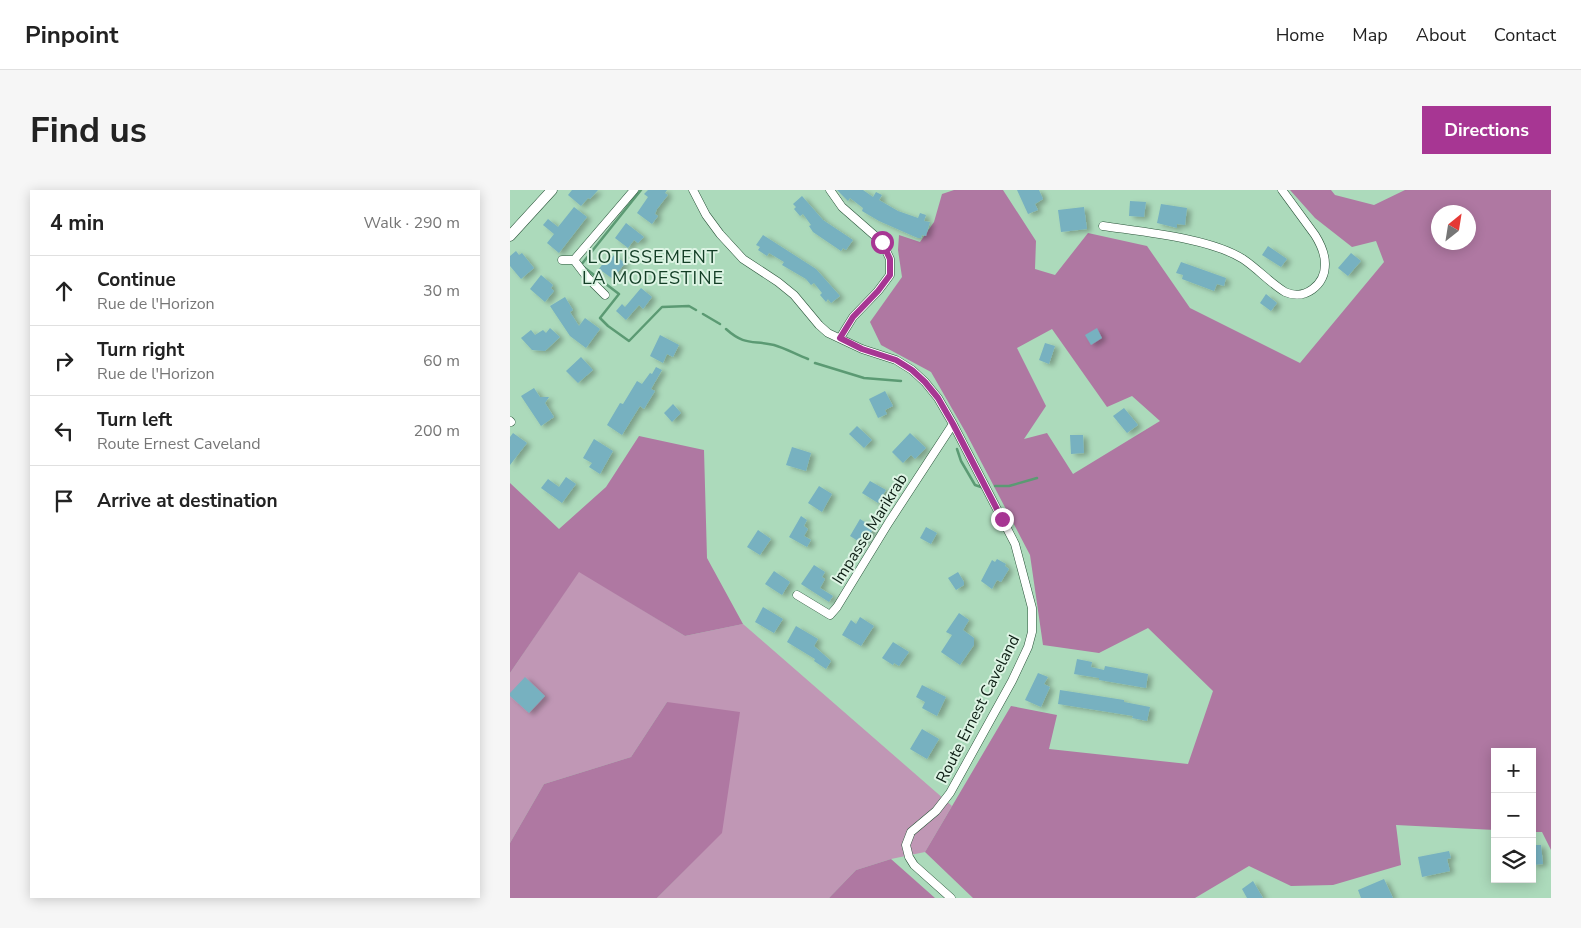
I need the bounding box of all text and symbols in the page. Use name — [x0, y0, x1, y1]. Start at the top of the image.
text: Pinpoint — [25, 19, 118, 51]
text: Home — [1276, 23, 1324, 47]
text: Map — [1352, 23, 1388, 47]
text: About — [1416, 23, 1466, 47]
text: Contact — [1494, 23, 1556, 47]
button: Directions — [1422, 106, 1551, 154]
text: Find us — [30, 107, 147, 154]
north arrow — [1431, 205, 1476, 250]
text: 4 min — [50, 209, 104, 237]
text: Walk · 290 m — [364, 212, 460, 234]
route start — [871, 231, 894, 254]
district label: LOTISSEMENT LA MODESTINE — [582, 245, 724, 290]
text: Continue — [97, 267, 176, 293]
icon: ahead — [50, 277, 78, 305]
text: 30 m — [423, 280, 460, 302]
text: Rue de l'Horizon — [97, 293, 215, 315]
text: Turn right — [97, 337, 184, 363]
icon: right — [50, 347, 78, 375]
text: 60 m — [423, 350, 460, 372]
text: Rue de l'Horizon — [97, 363, 215, 385]
text: Turn left — [97, 407, 172, 433]
icon: left — [50, 417, 78, 445]
text: 200 m — [413, 420, 460, 442]
text: Route Ernest Caveland — [97, 433, 261, 455]
street label: Impasse Marikrab — [827, 469, 913, 589]
icon: arrive — [50, 487, 78, 515]
text: Arrive at destination — [97, 488, 278, 514]
route end — [991, 508, 1014, 531]
street label: Route Ernest Caveland — [931, 631, 1025, 787]
map controls — [1491, 748, 1536, 883]
button: + — [1491, 748, 1536, 793]
button: − — [1491, 793, 1536, 838]
button: layers — [1491, 838, 1536, 883]

